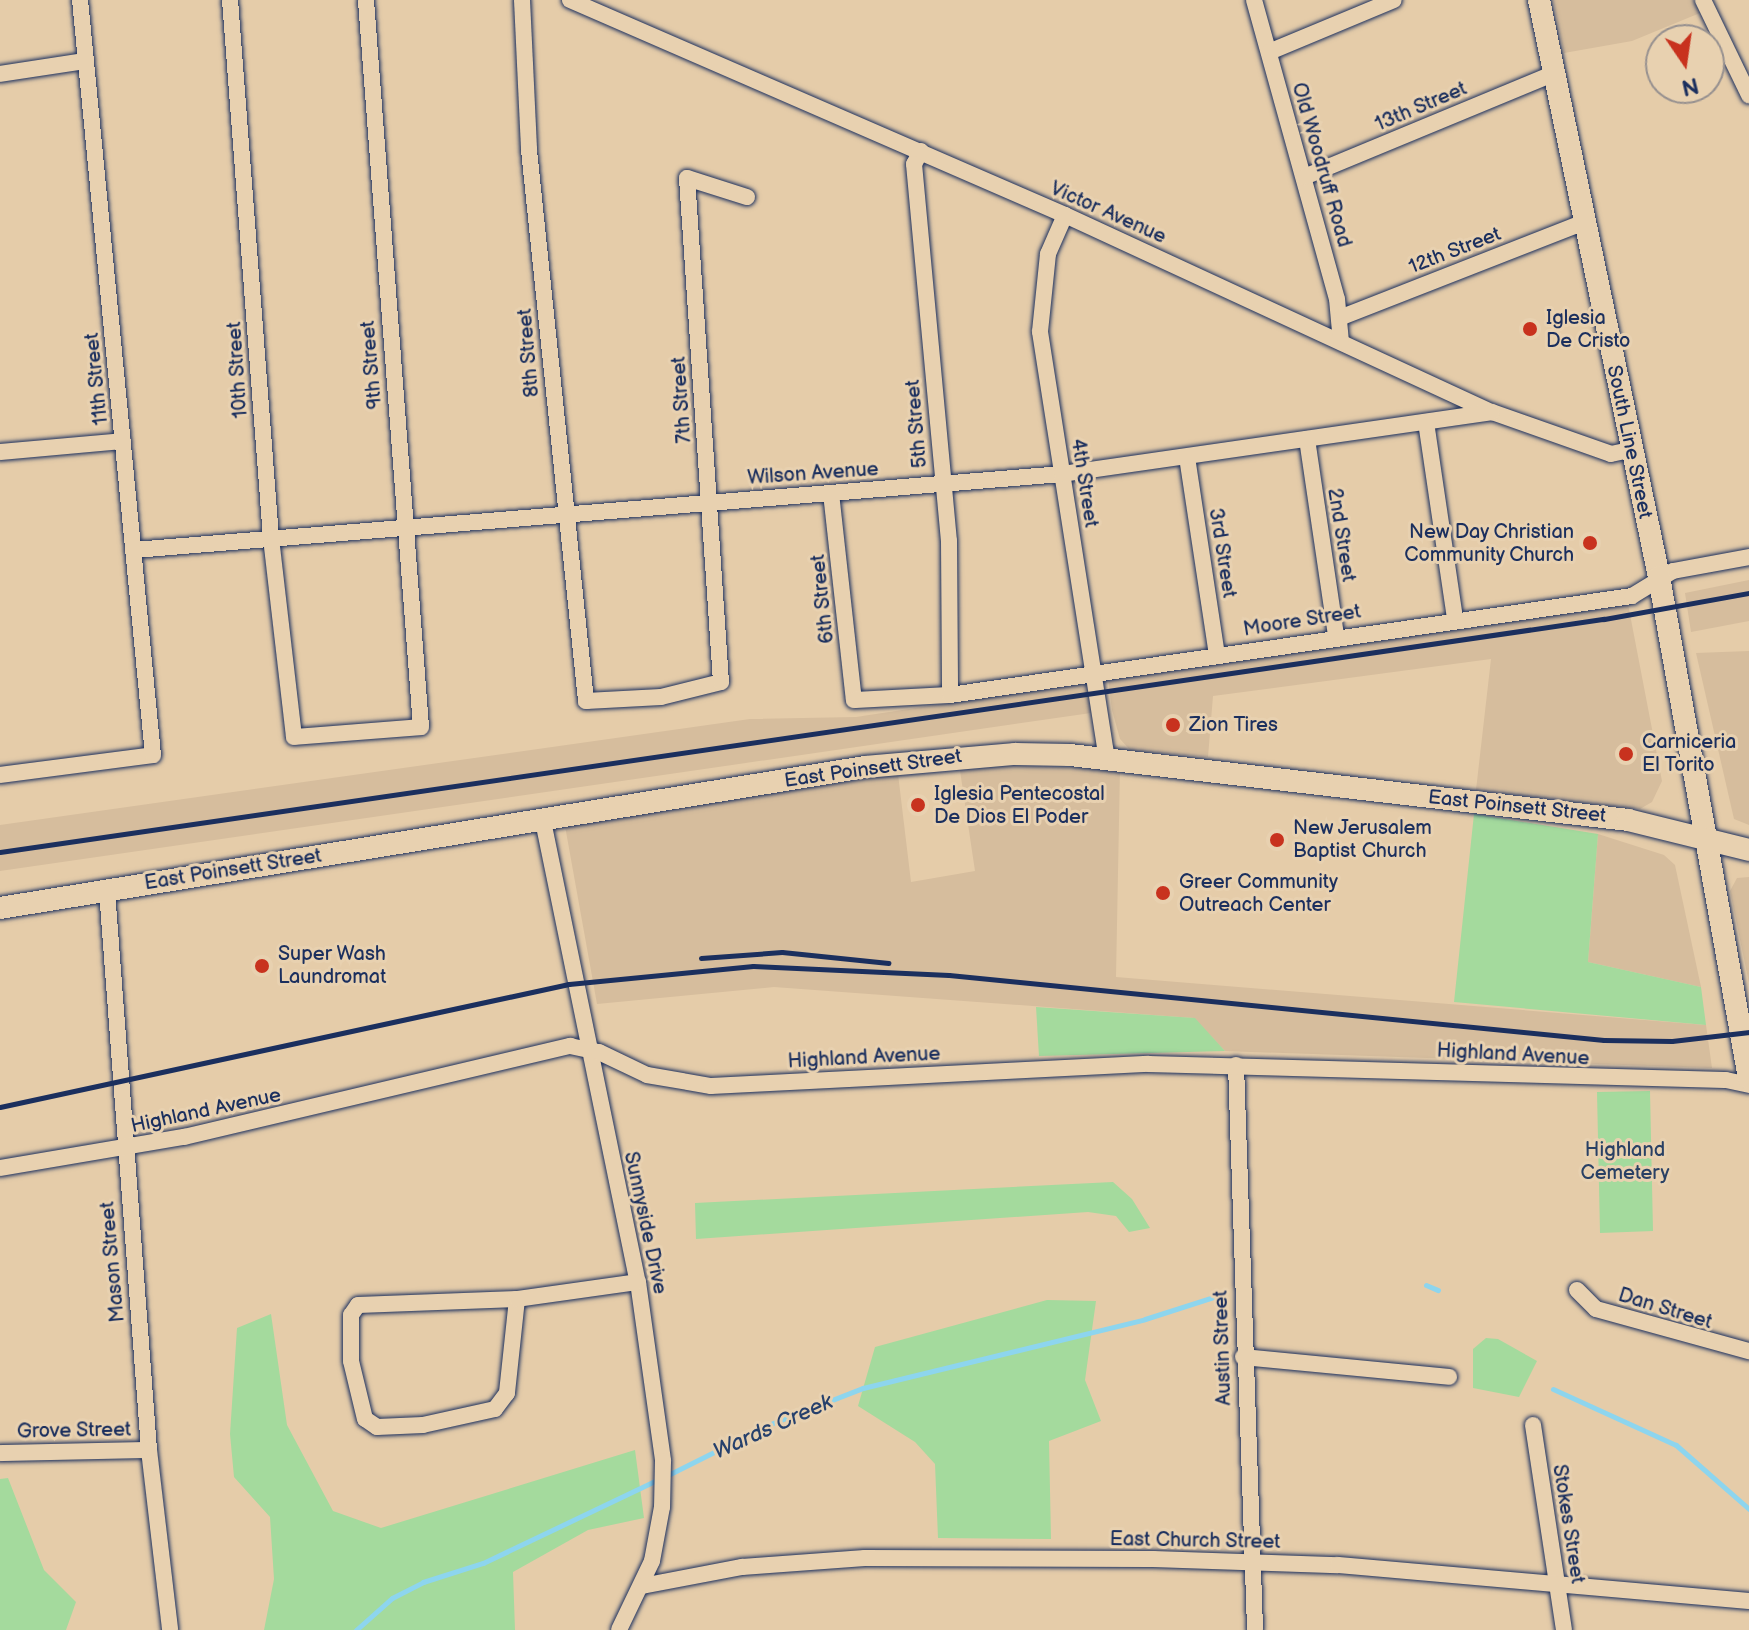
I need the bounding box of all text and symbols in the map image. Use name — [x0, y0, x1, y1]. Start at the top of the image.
north arrow — [1645, 24, 1725, 104]
text: N — [1679, 71, 1701, 101]
street label: 13th Street — [1371, 77, 1471, 137]
street label: Old Woodruff Road — [1286, 80, 1356, 250]
street label: Victor Avenue — [1046, 177, 1170, 249]
street label: 12th Street — [1405, 222, 1505, 280]
place label: Iglesia De Cristo — [1546, 306, 1630, 353]
street label: 8th Street — [513, 308, 545, 398]
street label: 9th Street — [356, 320, 388, 410]
marker: Iglesia De Cristo — [1521, 320, 1539, 338]
street label: 10th Street — [223, 321, 253, 419]
street label: 11th Street — [80, 332, 114, 426]
street label: 7th Street — [667, 356, 697, 444]
street label: South Line Street — [1601, 363, 1657, 521]
street label: 5th Street — [901, 379, 933, 469]
street label: 4th Street — [1065, 437, 1103, 529]
street label: Wilson Avenue — [747, 457, 879, 491]
street label: 2nd Street — [1322, 486, 1360, 584]
street label: 3rd Street — [1203, 506, 1241, 600]
place label: New Day Christian Community Church — [1403, 520, 1574, 567]
marker: New Day Christian Community Church — [1581, 534, 1599, 552]
street label: 6th Street — [806, 553, 840, 645]
street label: Moore Street — [1241, 600, 1363, 642]
place label: Zion Tires — [1189, 713, 1278, 737]
marker: Zion Tires — [1164, 716, 1182, 734]
place label: Carniceria El Torito — [1642, 730, 1736, 777]
street label: East Poinsett Street — [783, 745, 963, 793]
marker: Carniceria El Torito — [1617, 745, 1635, 763]
place label: Iglesia Pentecostal De Dios El Poder — [934, 782, 1105, 829]
street label: East Poinsett Street — [1427, 786, 1607, 828]
marker: Iglesia Pentecostal De Dios El Poder — [909, 796, 927, 814]
place label: New Jerusalem Baptist Church — [1293, 816, 1433, 863]
marker: New Jerusalem Baptist Church — [1268, 831, 1286, 849]
street label: East Poinsett Street — [143, 844, 323, 896]
place label: Greer Community Outreach Center — [1179, 870, 1338, 917]
marker: Greer Community Outreach Center — [1154, 884, 1172, 902]
place label: Super Wash Laundromat — [278, 942, 387, 989]
marker: Super Wash Laundromat — [253, 957, 271, 975]
street label: Highland Avenue — [1436, 1039, 1590, 1071]
street label: Highland Avenue — [787, 1042, 941, 1074]
street label: Highland Avenue — [129, 1083, 283, 1139]
park label: Highland Cemetery — [1580, 1138, 1670, 1185]
street label: Sunnyside Drive — [618, 1150, 672, 1296]
street label: Mason Street — [96, 1200, 130, 1324]
street label: Dan Street — [1615, 1283, 1715, 1335]
street label: Austin Street — [1209, 1290, 1237, 1406]
water label: Wards Creek — [709, 1389, 837, 1465]
street label: Grove Street — [16, 1418, 132, 1444]
street label: Stokes Street — [1547, 1463, 1589, 1585]
street label: East Church Street — [1109, 1528, 1281, 1554]

